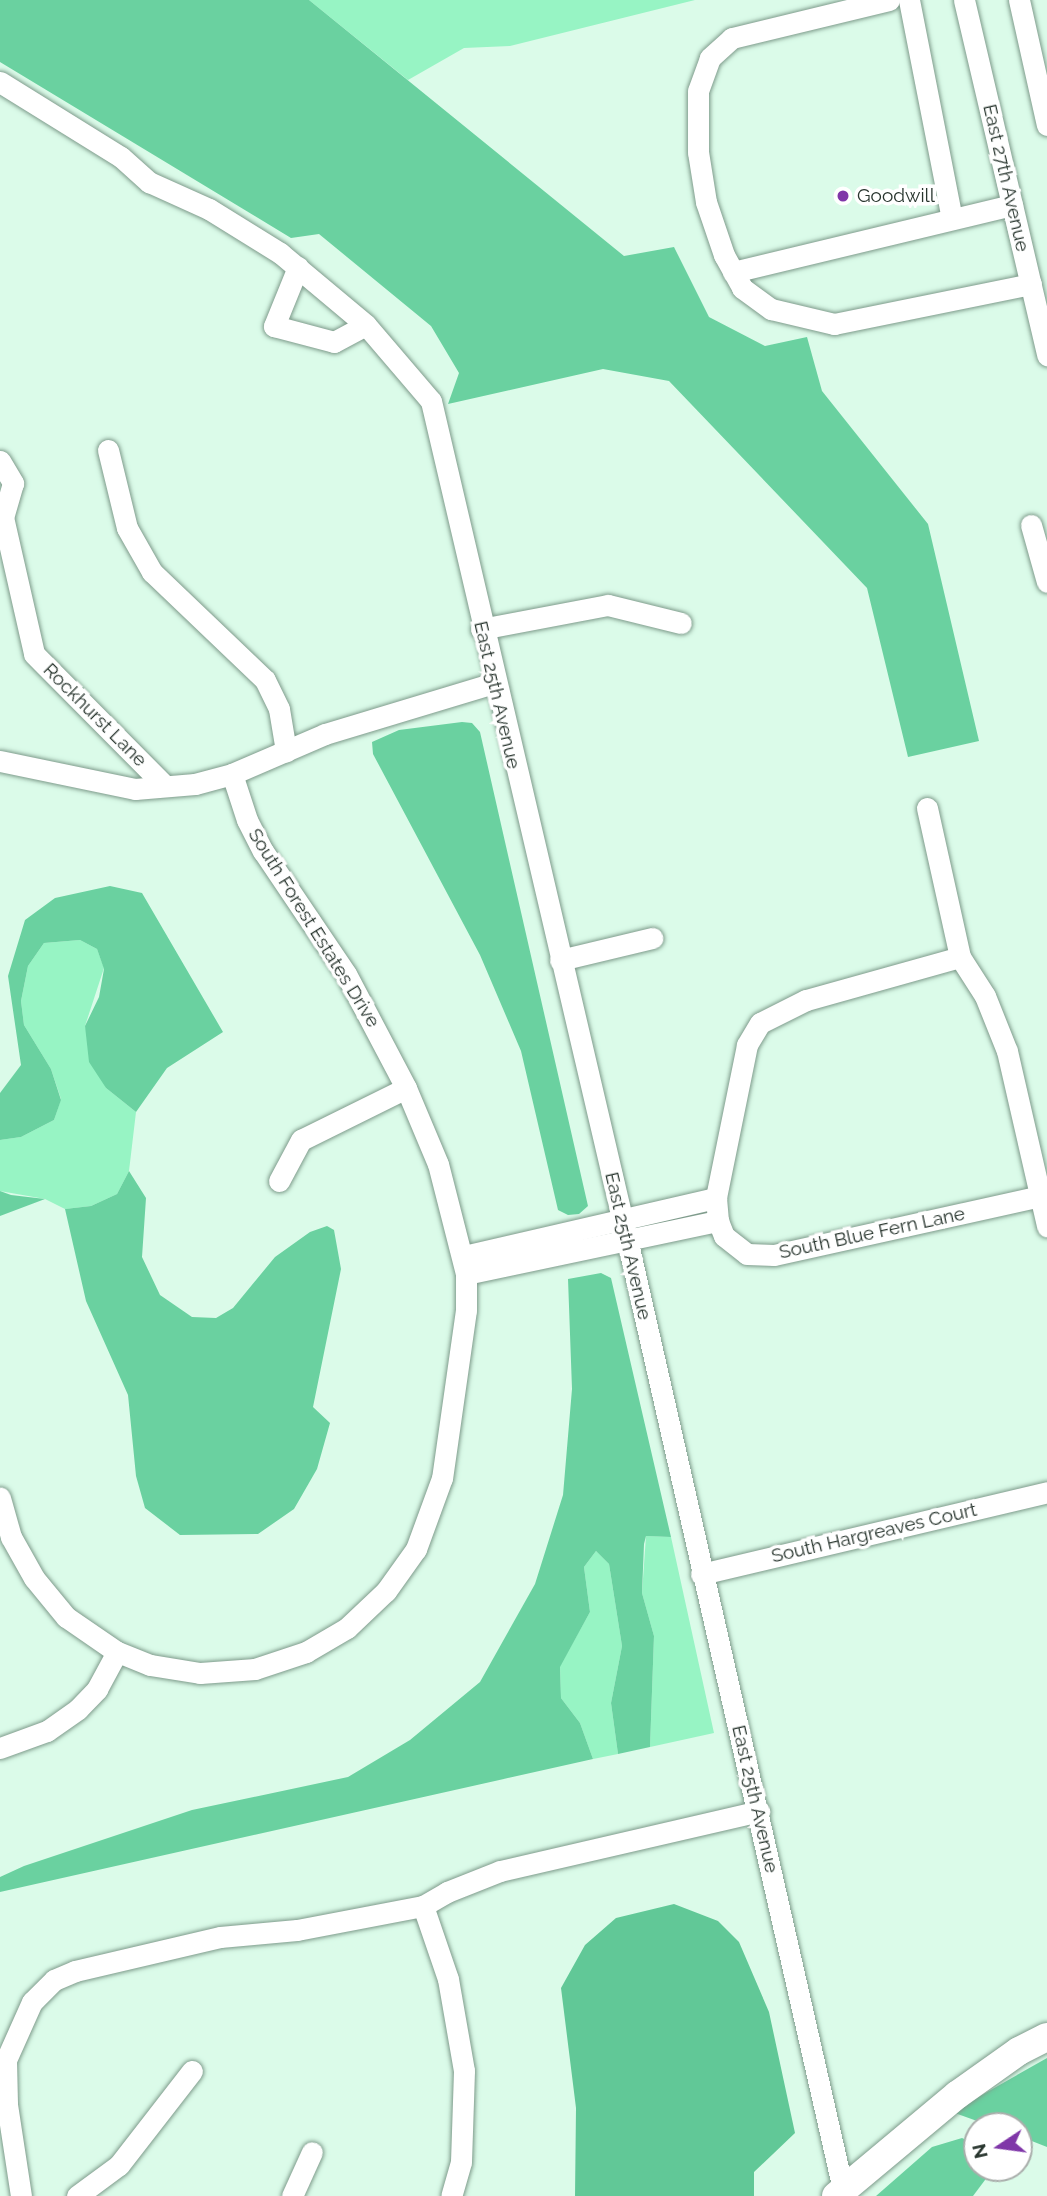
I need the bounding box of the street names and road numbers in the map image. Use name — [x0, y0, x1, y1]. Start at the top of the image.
street label: East 27th Avenue — [978, 102, 1034, 254]
street label: East 25th Avenue — [469, 619, 525, 771]
street label: Rockhurst Lane — [39, 659, 151, 771]
street label: South Forest Estates Drive — [243, 824, 385, 1032]
street label: East 25th Avenue — [600, 1170, 656, 1322]
street label: South Blue Fern Lane — [777, 1202, 967, 1264]
street label: South Hargreaves Court — [769, 1498, 979, 1568]
street label: East 25th Avenue — [727, 1723, 783, 1875]

